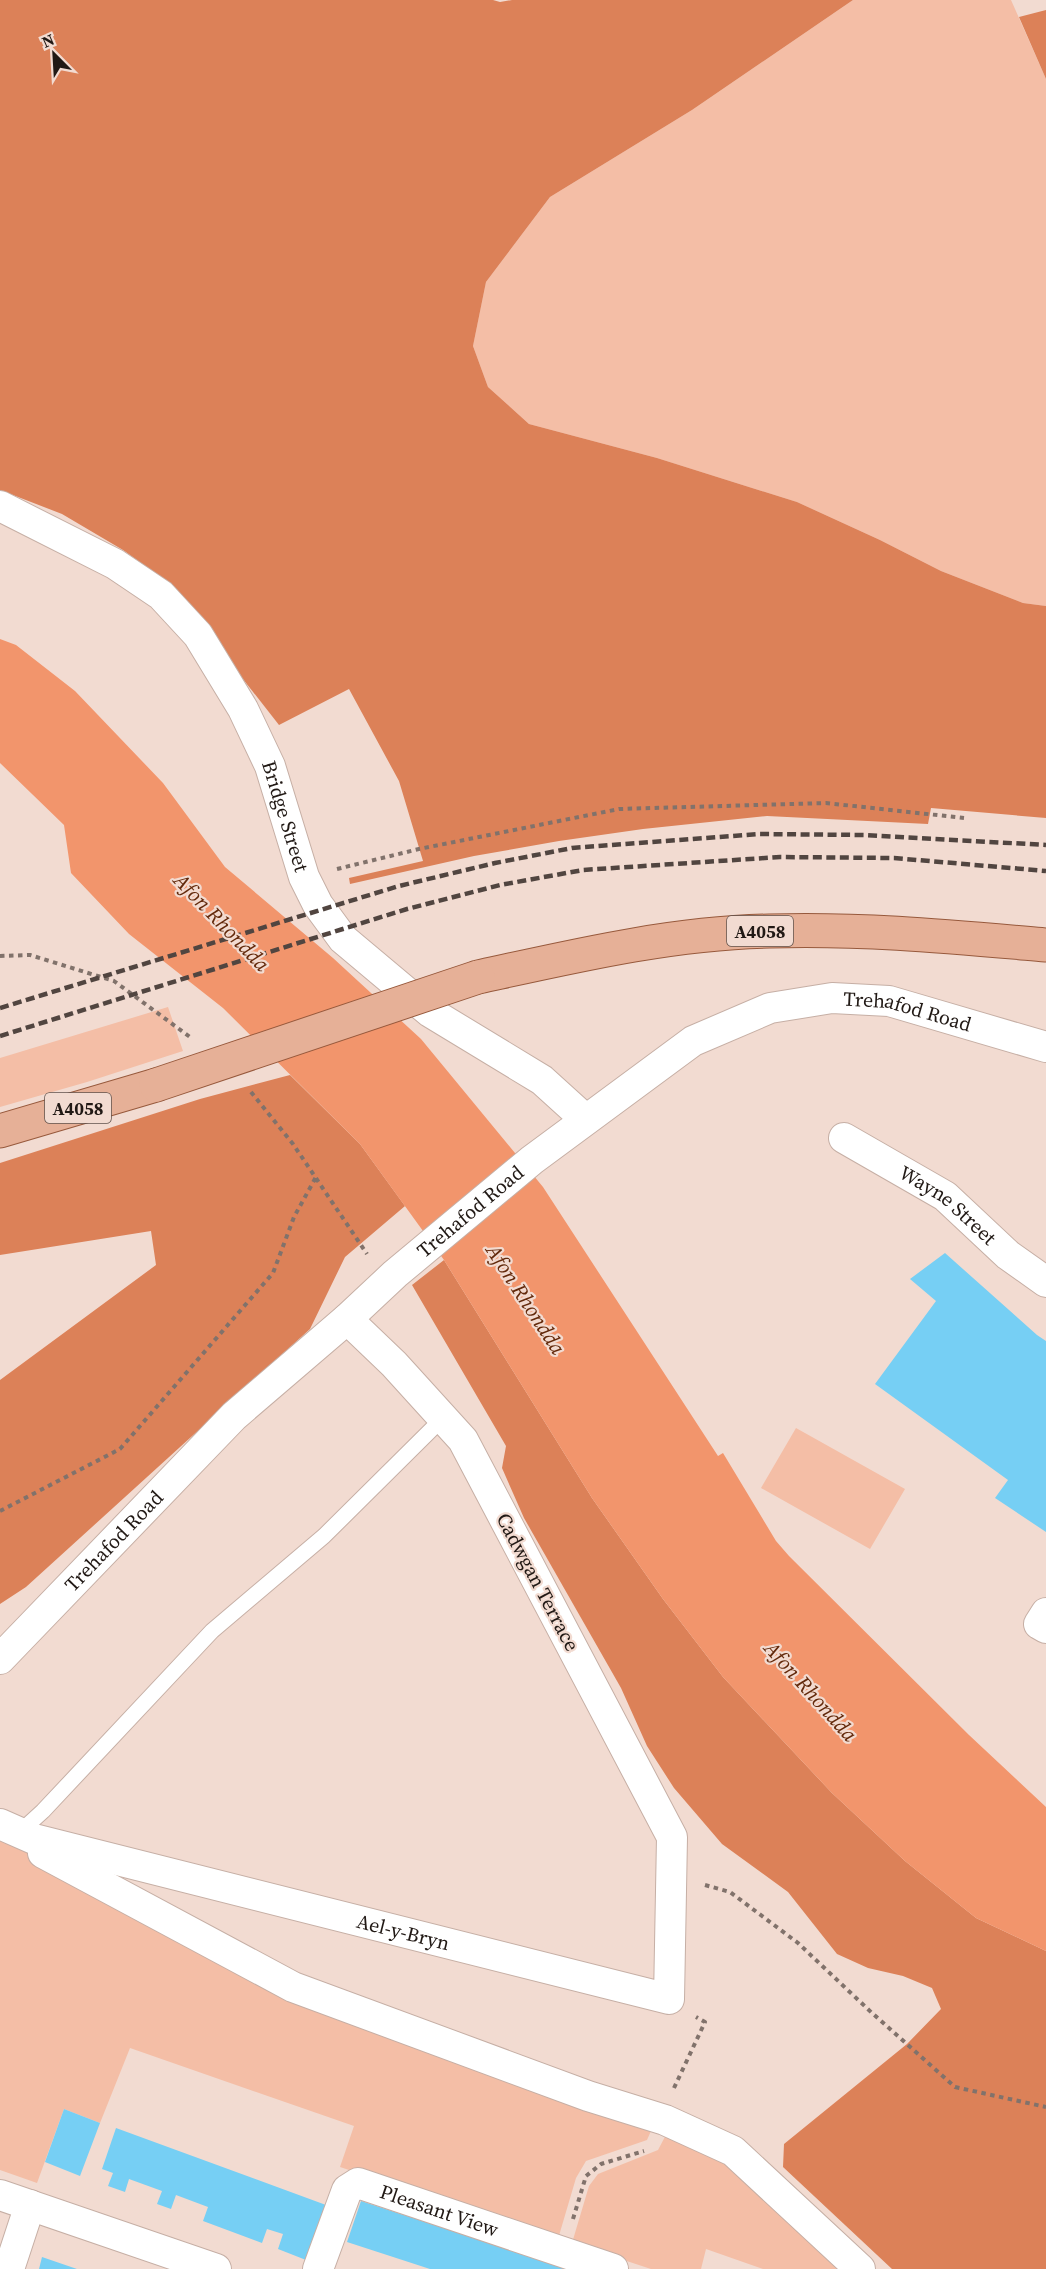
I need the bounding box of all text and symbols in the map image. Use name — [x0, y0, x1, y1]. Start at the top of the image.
north arrow — [24, 24, 84, 84]
text: N — [38, 28, 58, 53]
street label: Bridge Street — [255, 757, 316, 876]
water label: Afon Rhondda — [167, 866, 276, 978]
road number: A4058 — [727, 916, 793, 946]
street label: Trehafod Road — [843, 985, 976, 1039]
road number: A4058 — [45, 1093, 111, 1123]
street label: Trehafod Road — [411, 1158, 530, 1264]
street label: Wayne Street — [894, 1159, 1003, 1252]
water label: Afon Rhondda — [479, 1237, 573, 1360]
street label: Trehafod Road — [58, 1483, 170, 1598]
street label: Cadwgan Terrace — [490, 1508, 586, 1656]
water label: Afon Rhondda — [757, 1633, 864, 1748]
street label: Ael-y-Bryn — [354, 1907, 453, 1957]
street label: Pleasant View — [376, 2177, 503, 2244]

